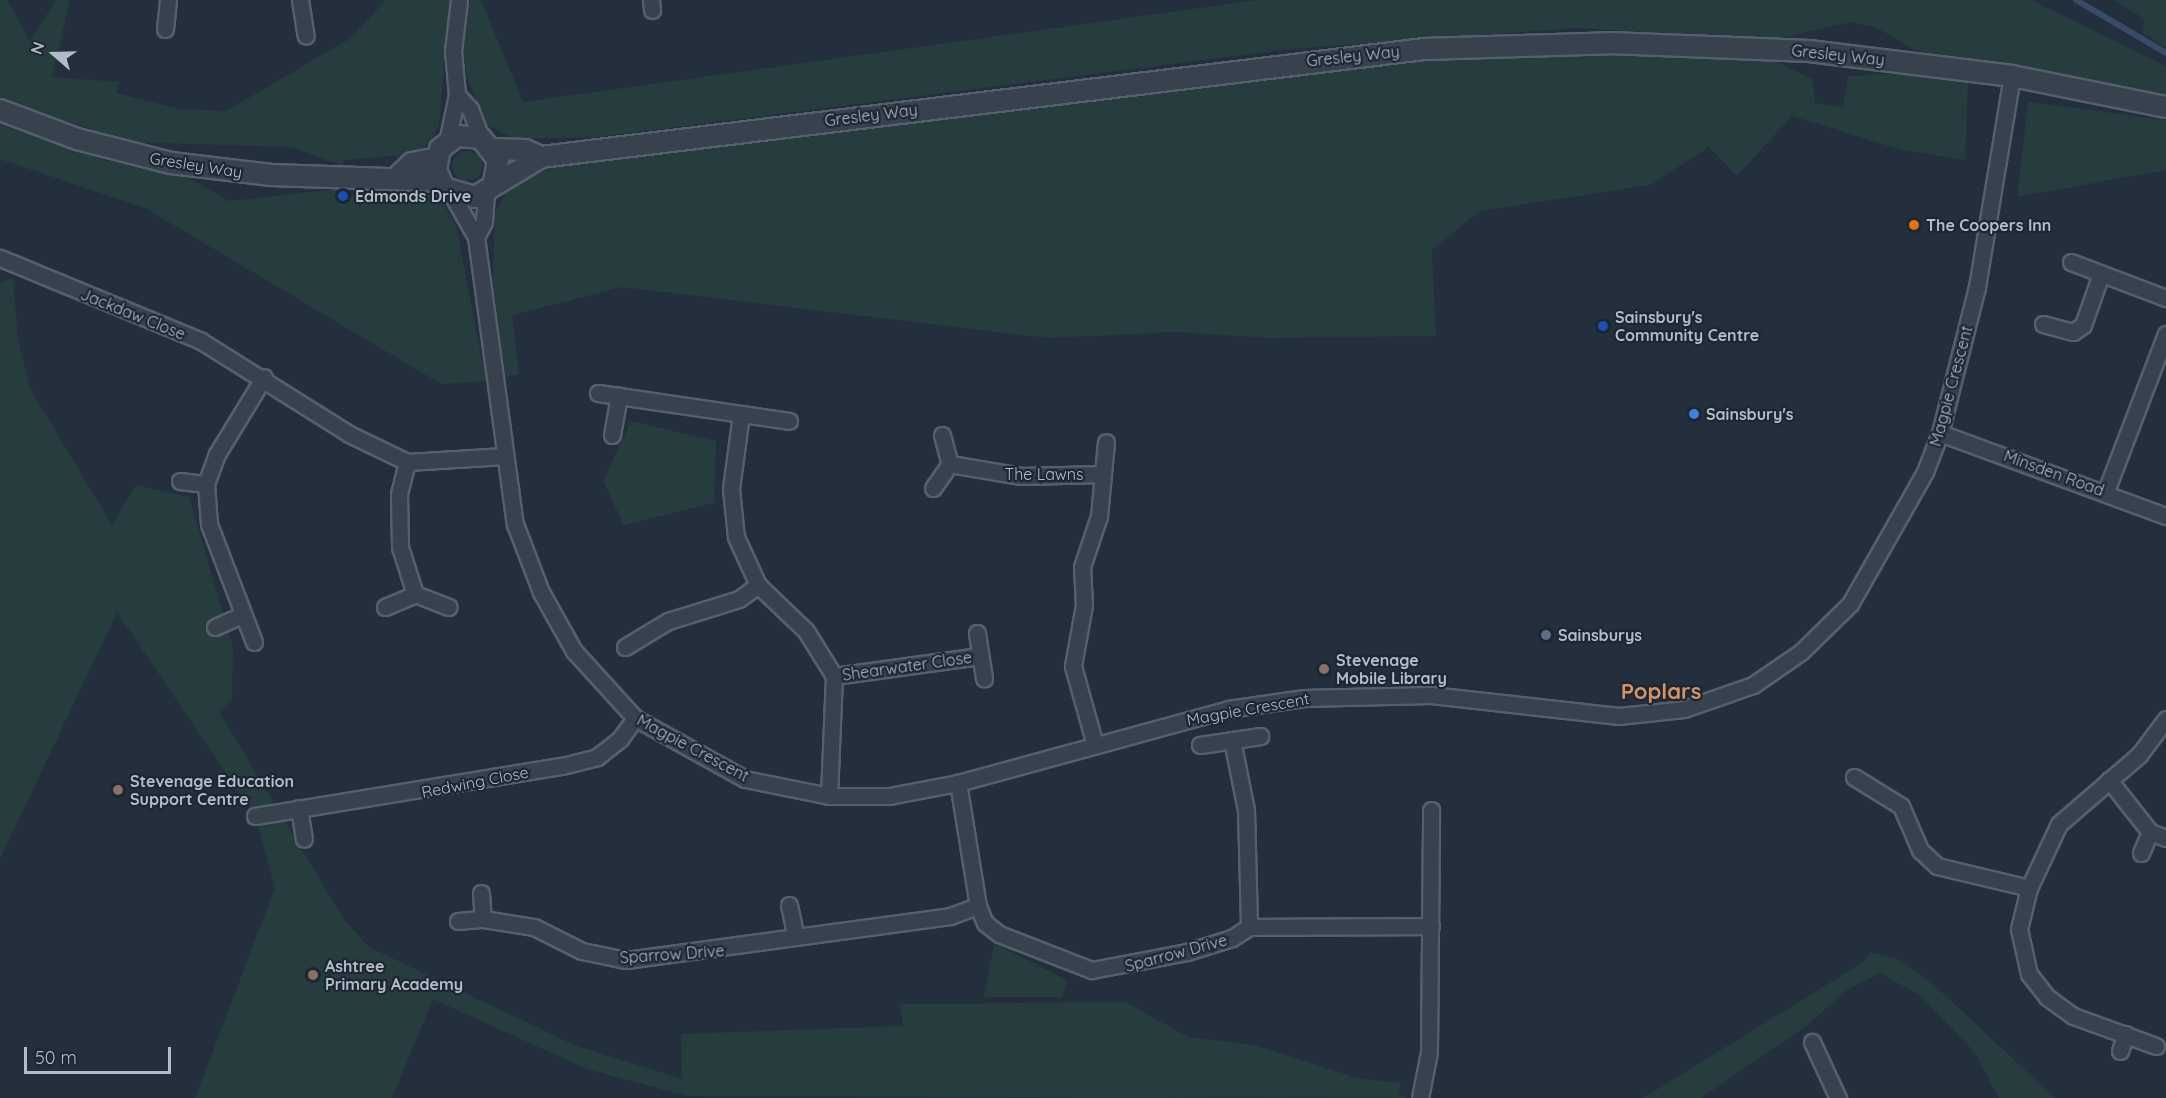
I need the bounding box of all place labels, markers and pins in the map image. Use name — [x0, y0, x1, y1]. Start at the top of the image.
place label: Edmonds Drive — [355, 186, 471, 206]
marker: Edmonds Drive — [336, 189, 350, 203]
place label: The Coopers Inn — [1926, 215, 2051, 235]
marker: The Coopers Inn — [1907, 218, 1921, 232]
place label: Sainsbury's Community Centre — [1615, 307, 1759, 345]
marker: Sainsbury's Community Centre — [1596, 319, 1610, 333]
place label: Sainsbury's — [1706, 404, 1794, 424]
marker: Sainsbury's — [1687, 407, 1701, 421]
place label: Sainsburys — [1558, 625, 1642, 645]
marker: Sainsburys — [1539, 628, 1553, 642]
place label: Stevenage Mobile Library — [1336, 650, 1447, 688]
marker: Stevenage Mobile Library — [1317, 662, 1331, 676]
place label: Stevenage Education Support Centre — [130, 771, 294, 809]
marker: Stevenage Education Support Centre — [111, 783, 125, 797]
place label: Ashtree Primary Academy — [325, 956, 463, 994]
marker: Ashtree Primary Academy — [306, 968, 320, 982]

